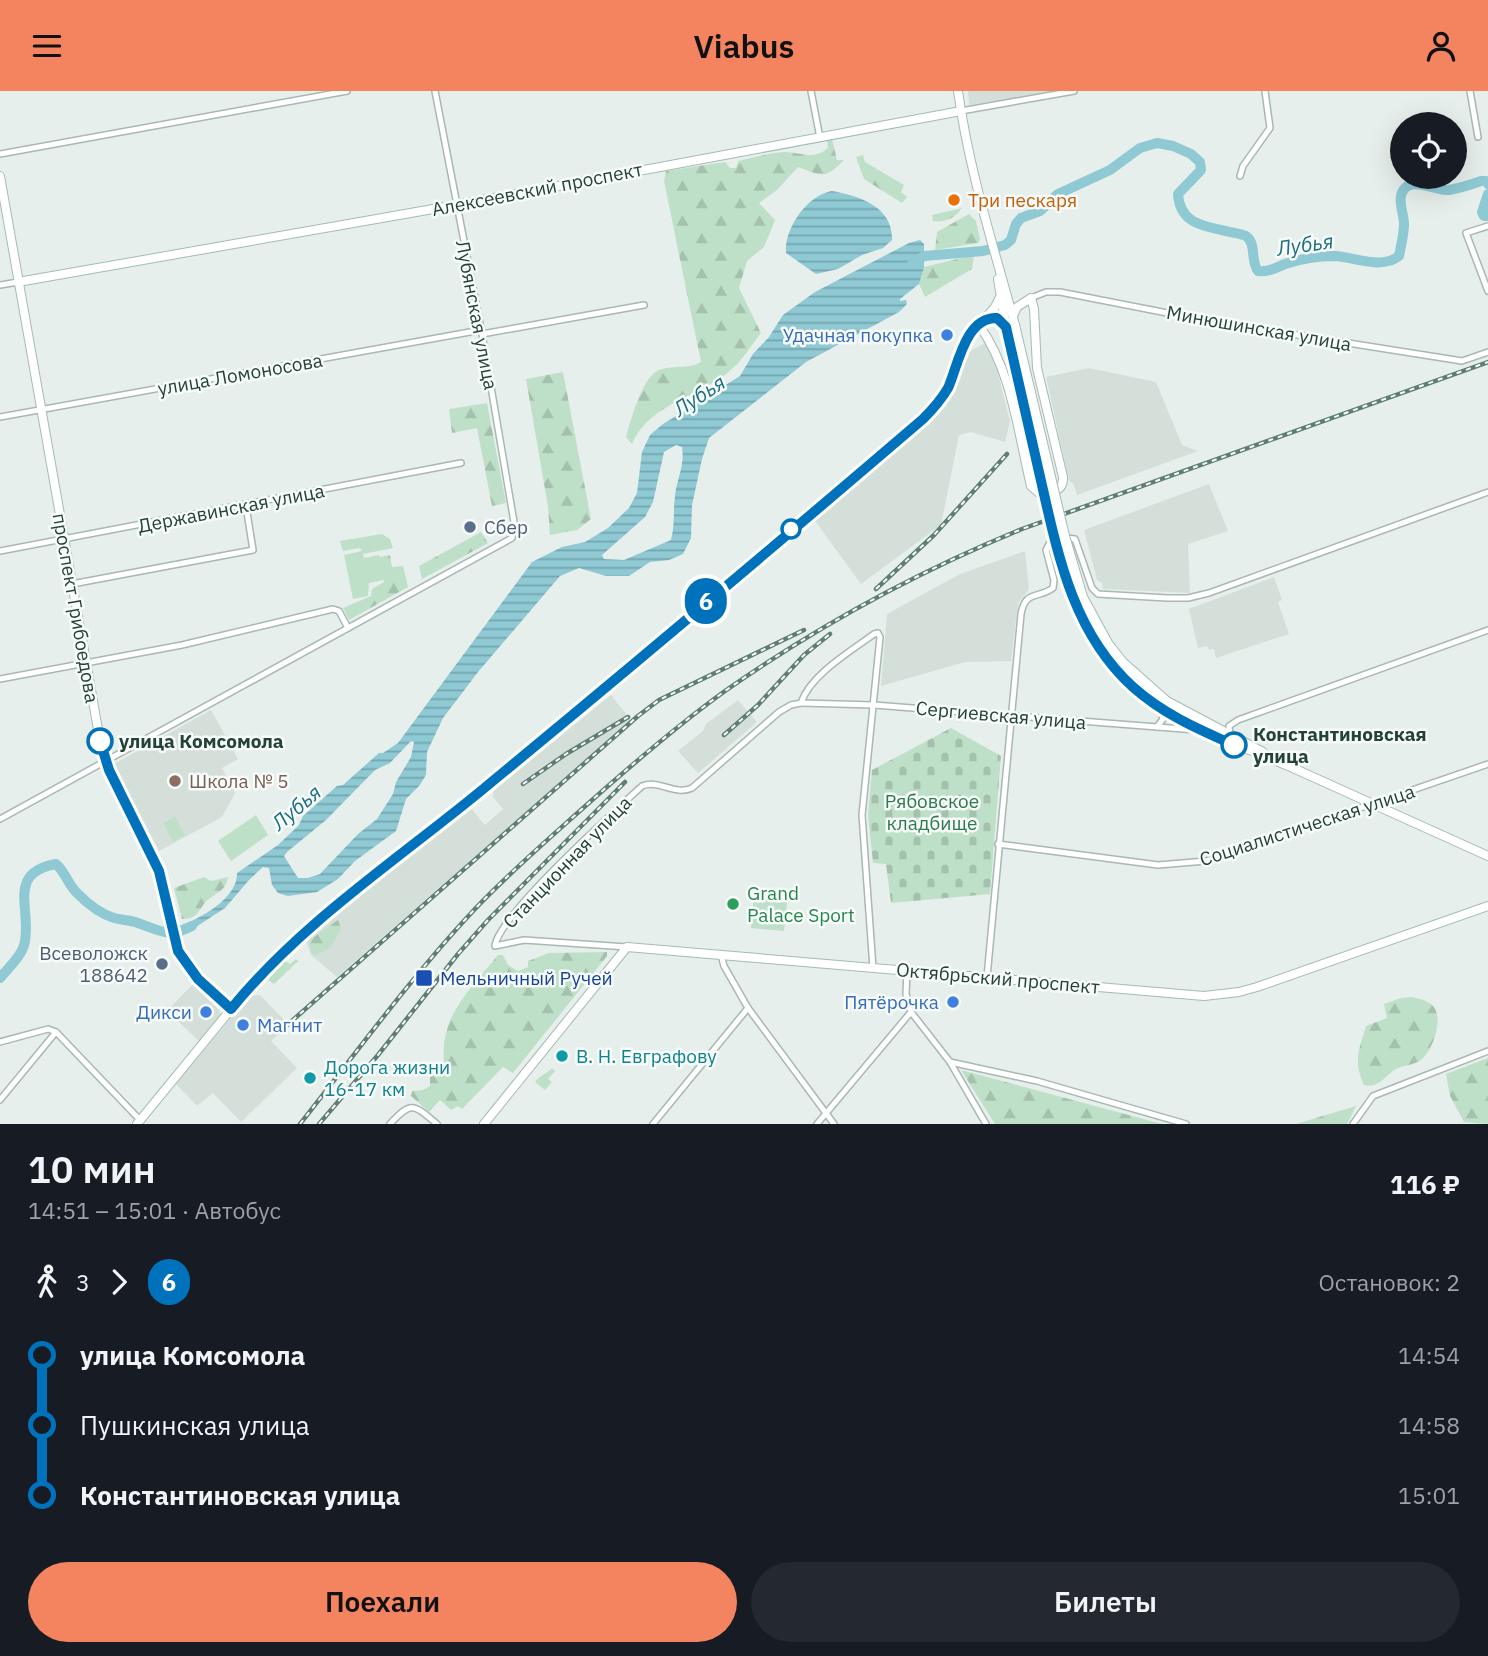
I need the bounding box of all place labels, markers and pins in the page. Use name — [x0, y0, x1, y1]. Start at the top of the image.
place label: Три пескаря — [968, 188, 1077, 212]
marker: Три пескаря — [946, 192, 962, 208]
place label: Удачная покупка — [783, 323, 933, 347]
marker: Удачная покупка — [939, 327, 955, 343]
place label: Сбер — [484, 515, 528, 539]
marker: Сбер — [462, 519, 478, 535]
unlabelled marker — [781, 519, 801, 539]
place label: Константиновская улица — [1253, 722, 1427, 768]
marker: улица Комсомола — [87, 728, 113, 754]
place label: улица Комсомола — [119, 729, 284, 753]
marker: Константиновская улица — [1221, 732, 1247, 758]
place label: Школа № 5 — [189, 769, 289, 793]
marker: Школа № 5 — [167, 773, 183, 789]
place label: Grand Palace Sport — [747, 881, 855, 927]
marker: Grand Palace Sport — [725, 896, 741, 912]
place label: Всеволожск 188642 — [39, 941, 148, 987]
marker: Всеволожск 188642 — [154, 956, 170, 972]
place label: Мельничный Ручей — [440, 966, 613, 990]
marker: Мельничный Ручей — [414, 968, 434, 988]
place label: Пятёрочка — [844, 990, 939, 1014]
marker: Пятёрочка — [945, 994, 961, 1010]
place label: Дикси — [136, 1000, 192, 1024]
marker: Дикси — [198, 1004, 214, 1020]
place label: Магнит — [257, 1013, 322, 1037]
marker: Магнит — [235, 1017, 251, 1033]
place label: В. Н. Евграфову — [576, 1044, 717, 1068]
marker: В. Н. Евграфову — [554, 1048, 570, 1064]
place label: Дорога жизни 16-17 км — [324, 1055, 450, 1101]
marker: Дорога жизни 16-17 км — [302, 1070, 318, 1086]

